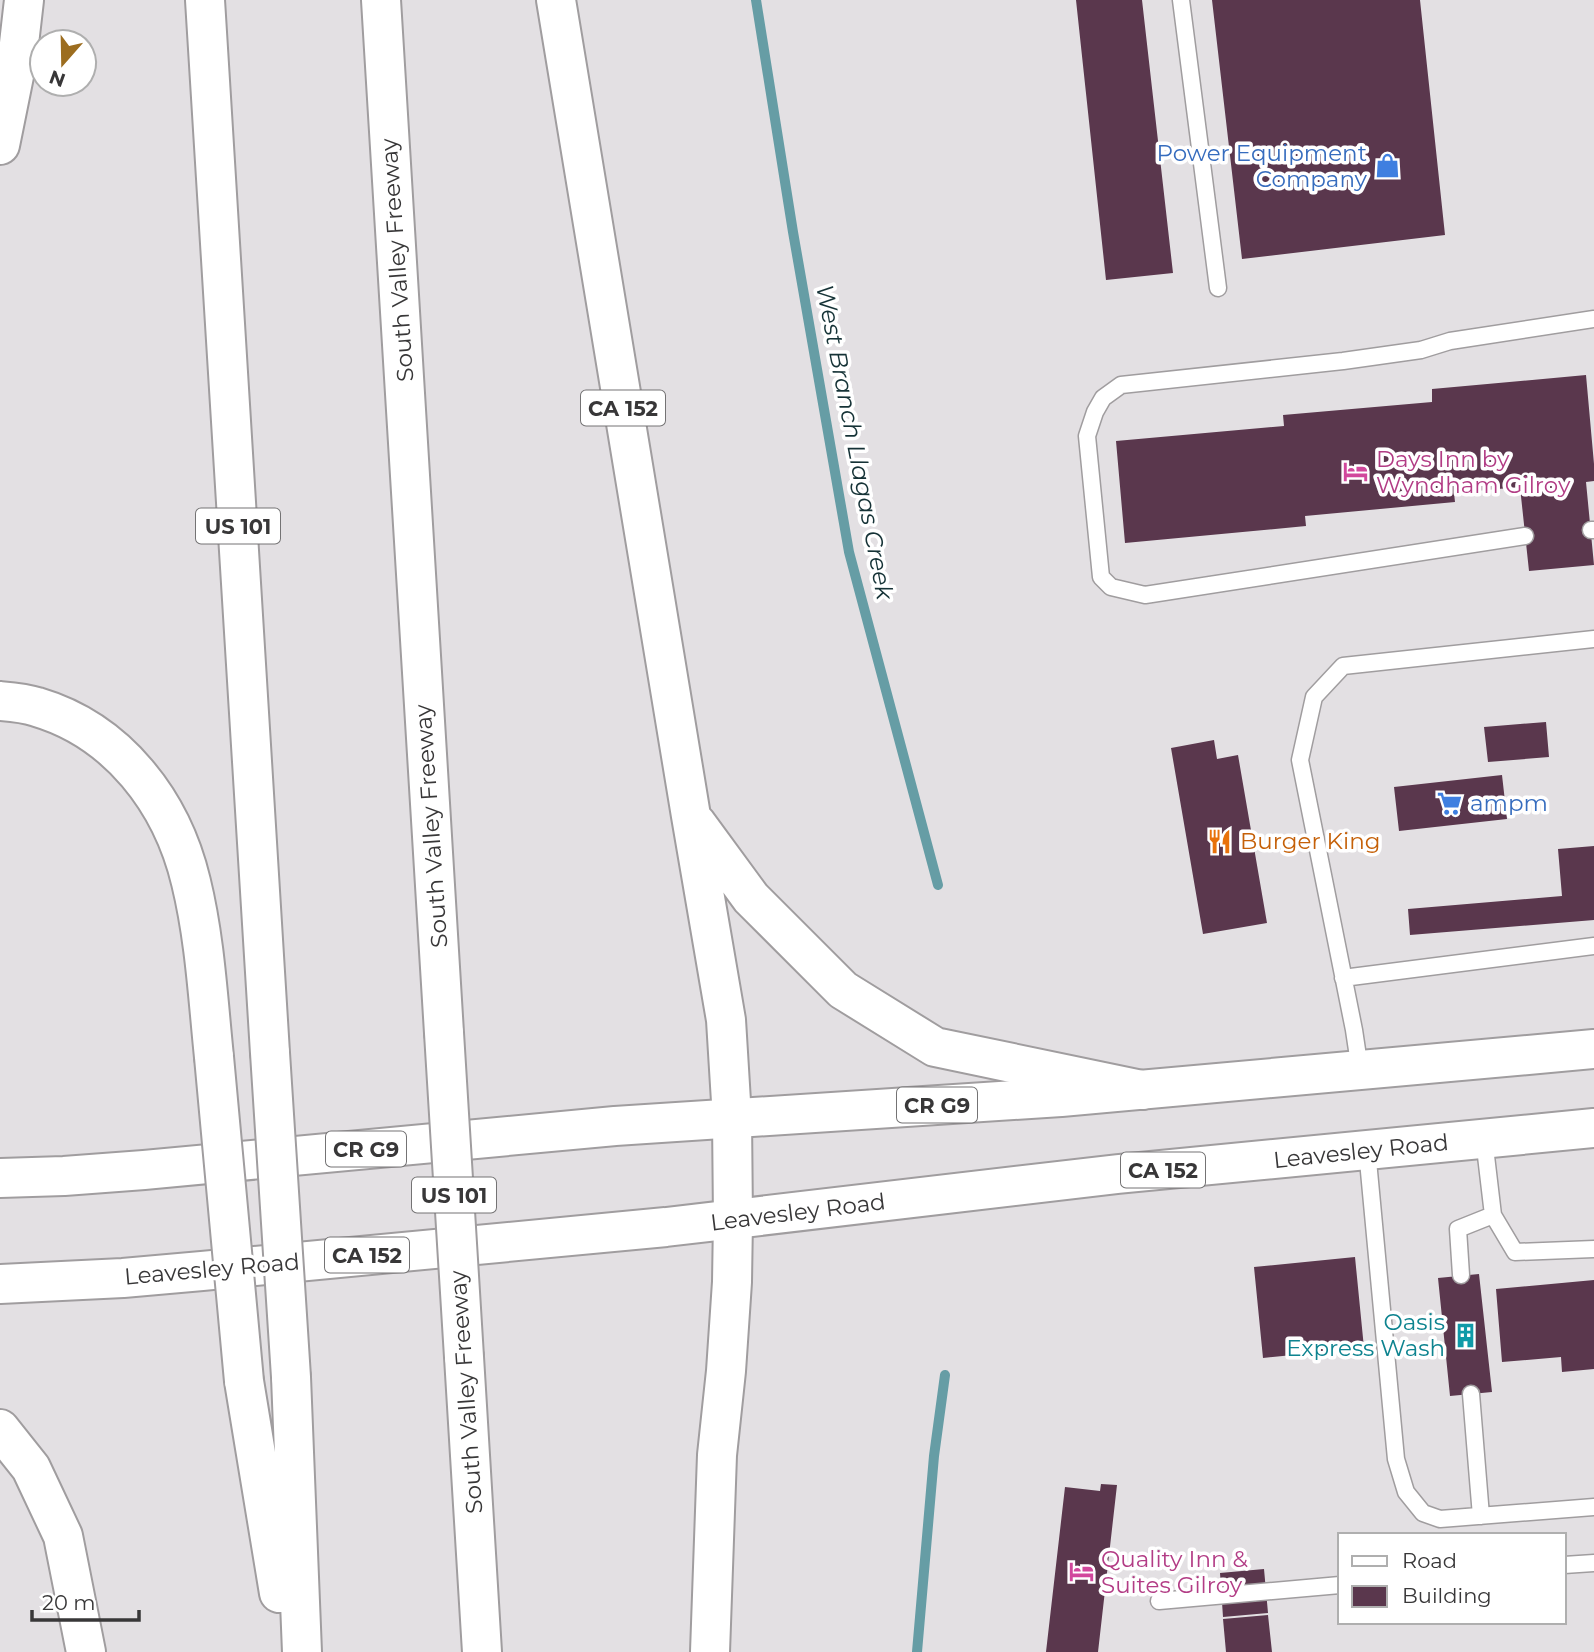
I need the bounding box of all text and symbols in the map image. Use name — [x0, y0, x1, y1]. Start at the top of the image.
north arrow — [28, 28, 98, 98]
text: N — [46, 65, 69, 92]
street label: South Valley Freeway — [374, 137, 419, 383]
place label: Power Equipment Company — [1156, 139, 1368, 193]
shop icon: Power Equipment Company — [1373, 152, 1401, 180]
water label: West Branch Llagas Creek — [810, 282, 900, 604]
road number: CA 152 — [581, 390, 665, 426]
place label: Days Inn by Wyndham Gilroy — [1376, 445, 1571, 499]
hotel icon: Days Inn by Wyndham Gilroy — [1342, 458, 1370, 486]
road number: US 101 — [196, 508, 280, 544]
street label: South Valley Freeway — [408, 703, 453, 949]
supermarket icon: ampm — [1436, 789, 1464, 817]
place label: ampm — [1470, 789, 1548, 817]
restaurant icon: Burger King — [1206, 827, 1234, 855]
place label: Burger King — [1240, 827, 1380, 855]
road number: CR G9 — [897, 1088, 977, 1122]
street label: Leavesley Road — [1272, 1128, 1450, 1174]
road number: CR G9 — [326, 1132, 406, 1166]
road number: CA 152 — [1121, 1152, 1205, 1188]
road number: US 101 — [412, 1178, 496, 1212]
street label: Leavesley Road — [709, 1187, 887, 1237]
road number: CA 152 — [325, 1238, 409, 1272]
street label: Leavesley Road — [123, 1247, 301, 1291]
street label: South Valley Freeway — [443, 1269, 488, 1515]
place label: Oasis Express Wash — [1286, 1308, 1445, 1362]
building icon: Oasis Express Wash — [1451, 1321, 1479, 1349]
legend — [1338, 1533, 1566, 1624]
place label: Quality Inn & Suites Gilroy — [1101, 1545, 1249, 1599]
text: Road — [1402, 1548, 1457, 1573]
hotel icon: Quality Inn & Suites Gilroy — [1067, 1558, 1095, 1586]
scale bar — [32, 1578, 138, 1622]
text: Building — [1402, 1583, 1492, 1608]
text: 20 m — [42, 1590, 96, 1615]

